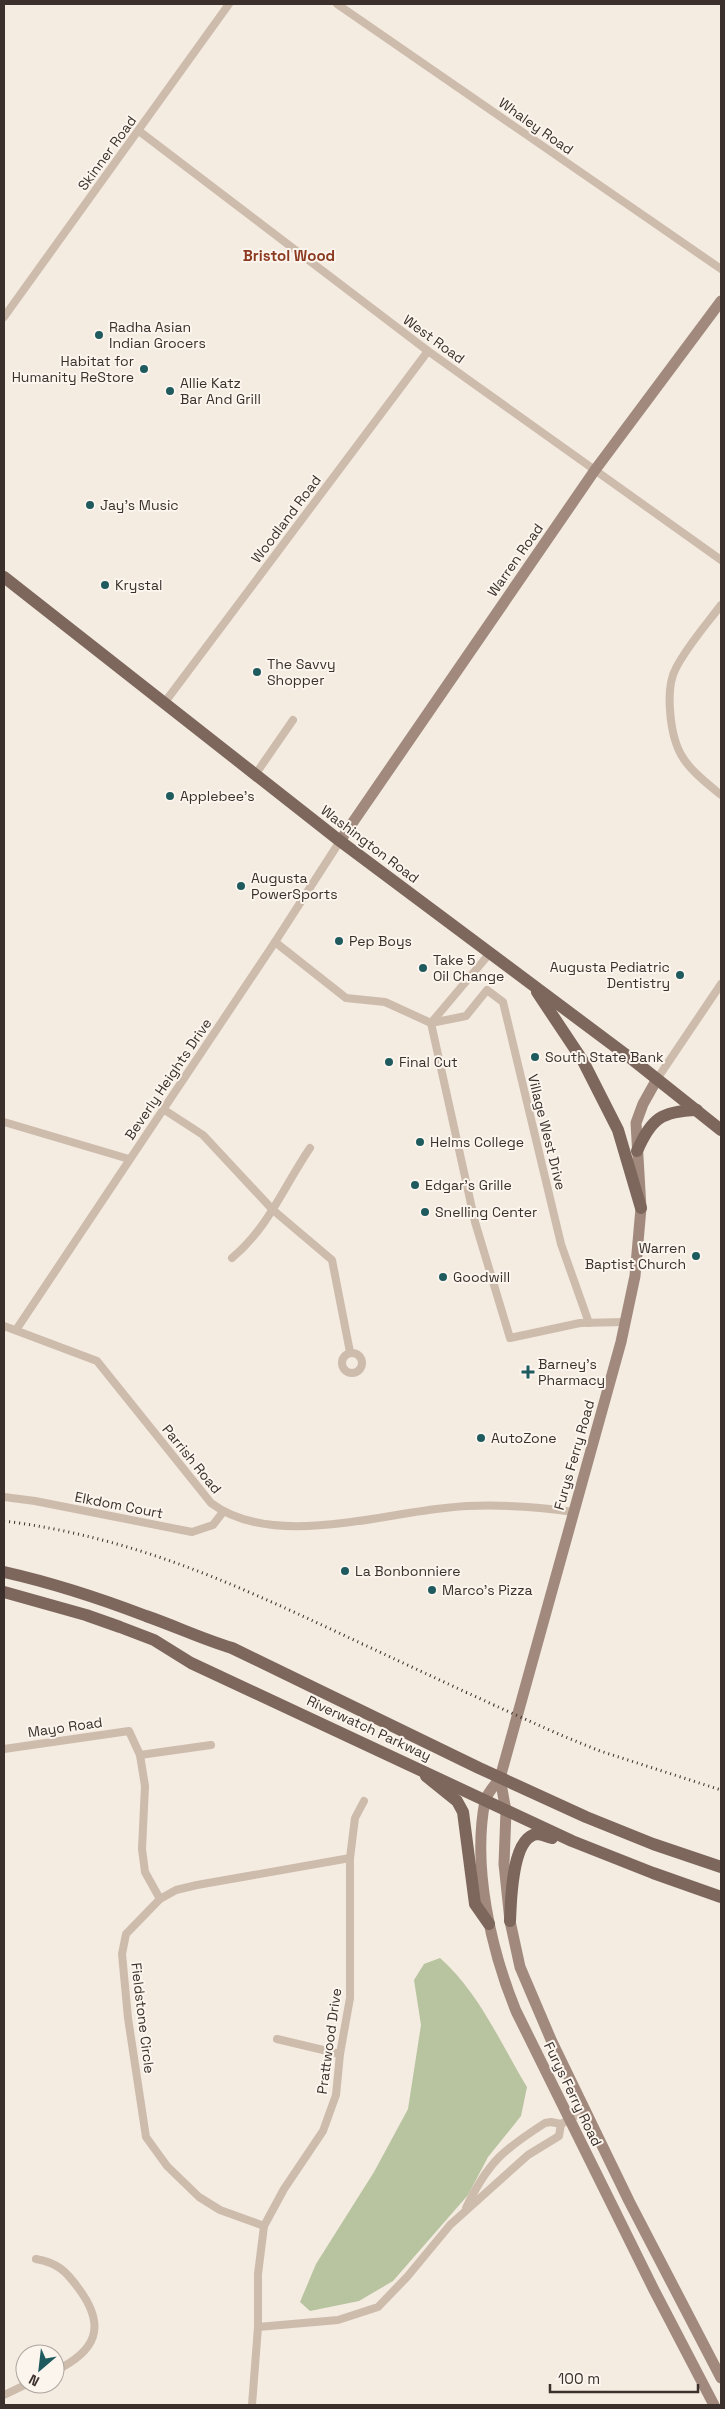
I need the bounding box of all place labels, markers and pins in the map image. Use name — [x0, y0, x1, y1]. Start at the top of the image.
place label: Radha Asian Indian Grocers — [109, 318, 206, 352]
marker: Radha Asian Indian Grocers — [93, 329, 105, 341]
place label: Habitat for Humanity ReStore — [12, 352, 134, 386]
marker: Habitat for Humanity ReStore — [138, 363, 150, 375]
place label: Allie Katz Bar And Grill — [180, 374, 261, 408]
marker: Allie Katz Bar And Grill — [164, 385, 176, 397]
place label: Jay's Music — [100, 496, 179, 514]
marker: Jay's Music — [84, 499, 96, 511]
place label: Krystal — [115, 576, 162, 594]
marker: Krystal — [99, 579, 111, 591]
place label: The Savvy Shopper — [267, 655, 336, 689]
marker: The Savvy Shopper — [251, 666, 263, 678]
place label: Applebee's — [180, 787, 255, 805]
marker: Applebee's — [164, 790, 176, 802]
place label: Augusta PowerSports — [251, 869, 338, 903]
marker: Augusta PowerSports — [235, 880, 247, 892]
place label: Pep Boys — [349, 932, 412, 950]
marker: Pep Boys — [333, 935, 345, 947]
place label: Take 5 Oil Change — [433, 951, 504, 985]
place label: Augusta Pediatric Dentistry — [550, 958, 670, 992]
marker: Take 5 Oil Change — [417, 962, 429, 974]
marker: Augusta Pediatric Dentistry — [674, 969, 686, 981]
place label: South State Bank — [545, 1048, 664, 1066]
marker: South State Bank — [529, 1051, 541, 1063]
place label: Final Cut — [399, 1053, 458, 1071]
marker: Final Cut — [383, 1056, 395, 1068]
place label: Helms College — [430, 1133, 524, 1151]
marker: Helms College — [414, 1136, 426, 1148]
place label: Edgar's Grille — [425, 1176, 512, 1194]
marker: Edgar's Grille — [409, 1179, 421, 1191]
place label: Snelling Center — [435, 1203, 537, 1221]
marker: Snelling Center — [419, 1206, 431, 1218]
place label: Warren Baptist Church — [585, 1239, 686, 1273]
marker: Warren Baptist Church — [690, 1250, 702, 1262]
place label: Goodwill — [453, 1268, 510, 1286]
marker: Goodwill — [437, 1271, 449, 1283]
place label: Barney's Pharmacy — [538, 1355, 605, 1389]
marker: Barney's Pharmacy — [522, 1366, 534, 1378]
place label: AutoZone — [491, 1429, 557, 1447]
marker: AutoZone — [475, 1432, 487, 1444]
place label: La Bonbonniere — [355, 1562, 461, 1580]
marker: La Bonbonniere — [339, 1565, 351, 1577]
place label: Marco's Pizza — [442, 1581, 533, 1599]
marker: Marco's Pizza — [426, 1584, 438, 1596]

